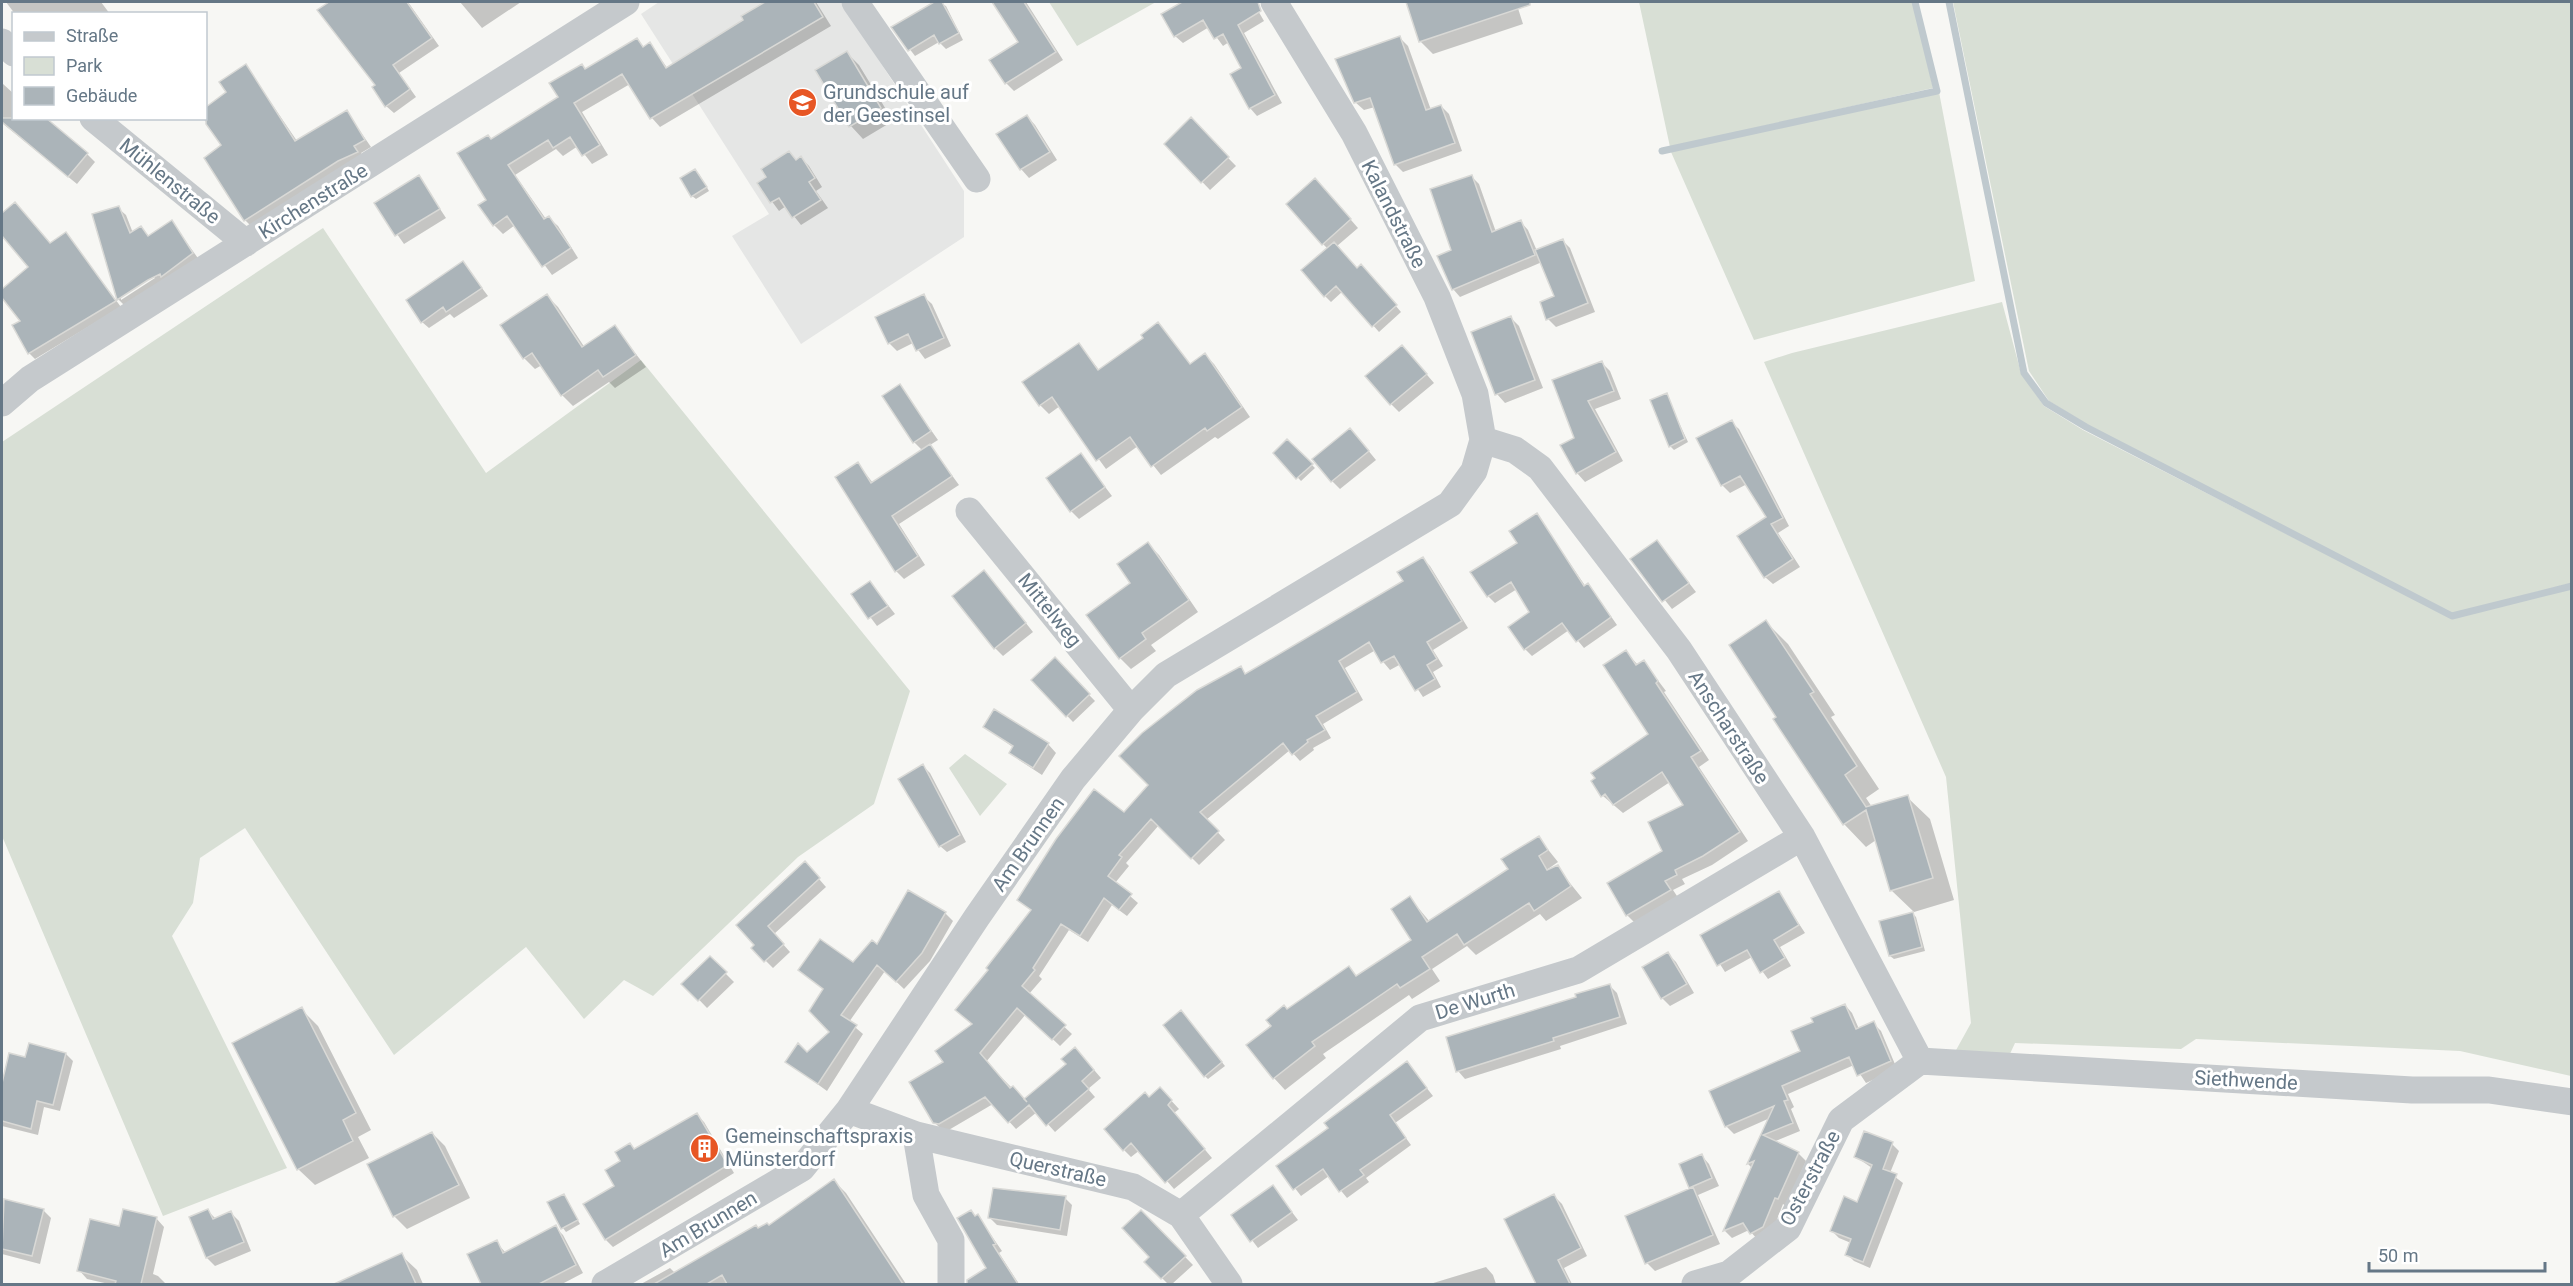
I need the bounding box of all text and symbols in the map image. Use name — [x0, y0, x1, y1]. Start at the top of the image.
legend — [12, 12, 207, 120]
text: Straße — [66, 25, 118, 46]
text: Park — [66, 55, 103, 76]
place label: Grundschule auf der Geestinsel — [823, 80, 969, 127]
text: Gebäude — [66, 85, 137, 106]
school or university icon: Grundschule auf der Geestinsel — [786, 87, 818, 119]
street label: Mühlenstraße — [115, 133, 225, 229]
street label: Kalandstraße — [1356, 156, 1432, 272]
street label: Kirchenstraße — [254, 158, 372, 244]
street label: Mittelweg — [1013, 568, 1087, 652]
street label: Anscharstraße — [1683, 666, 1775, 788]
street label: Am Brunnen — [987, 792, 1069, 896]
street label: De Wurth — [1432, 978, 1518, 1024]
street label: Siethwende — [2194, 1065, 2298, 1095]
place label: Gemeinschaftspraxis Münsterdorf — [725, 1124, 913, 1171]
street label: Osterstraße — [1775, 1126, 1845, 1230]
building icon: Gemeinschaftspraxis Münsterdorf — [688, 1132, 720, 1164]
street label: Querstraße — [1007, 1146, 1109, 1192]
street label: Am Brunnen — [655, 1185, 761, 1263]
scale bar — [2369, 1235, 2544, 1273]
text: 50 m — [2378, 1245, 2418, 1266]

